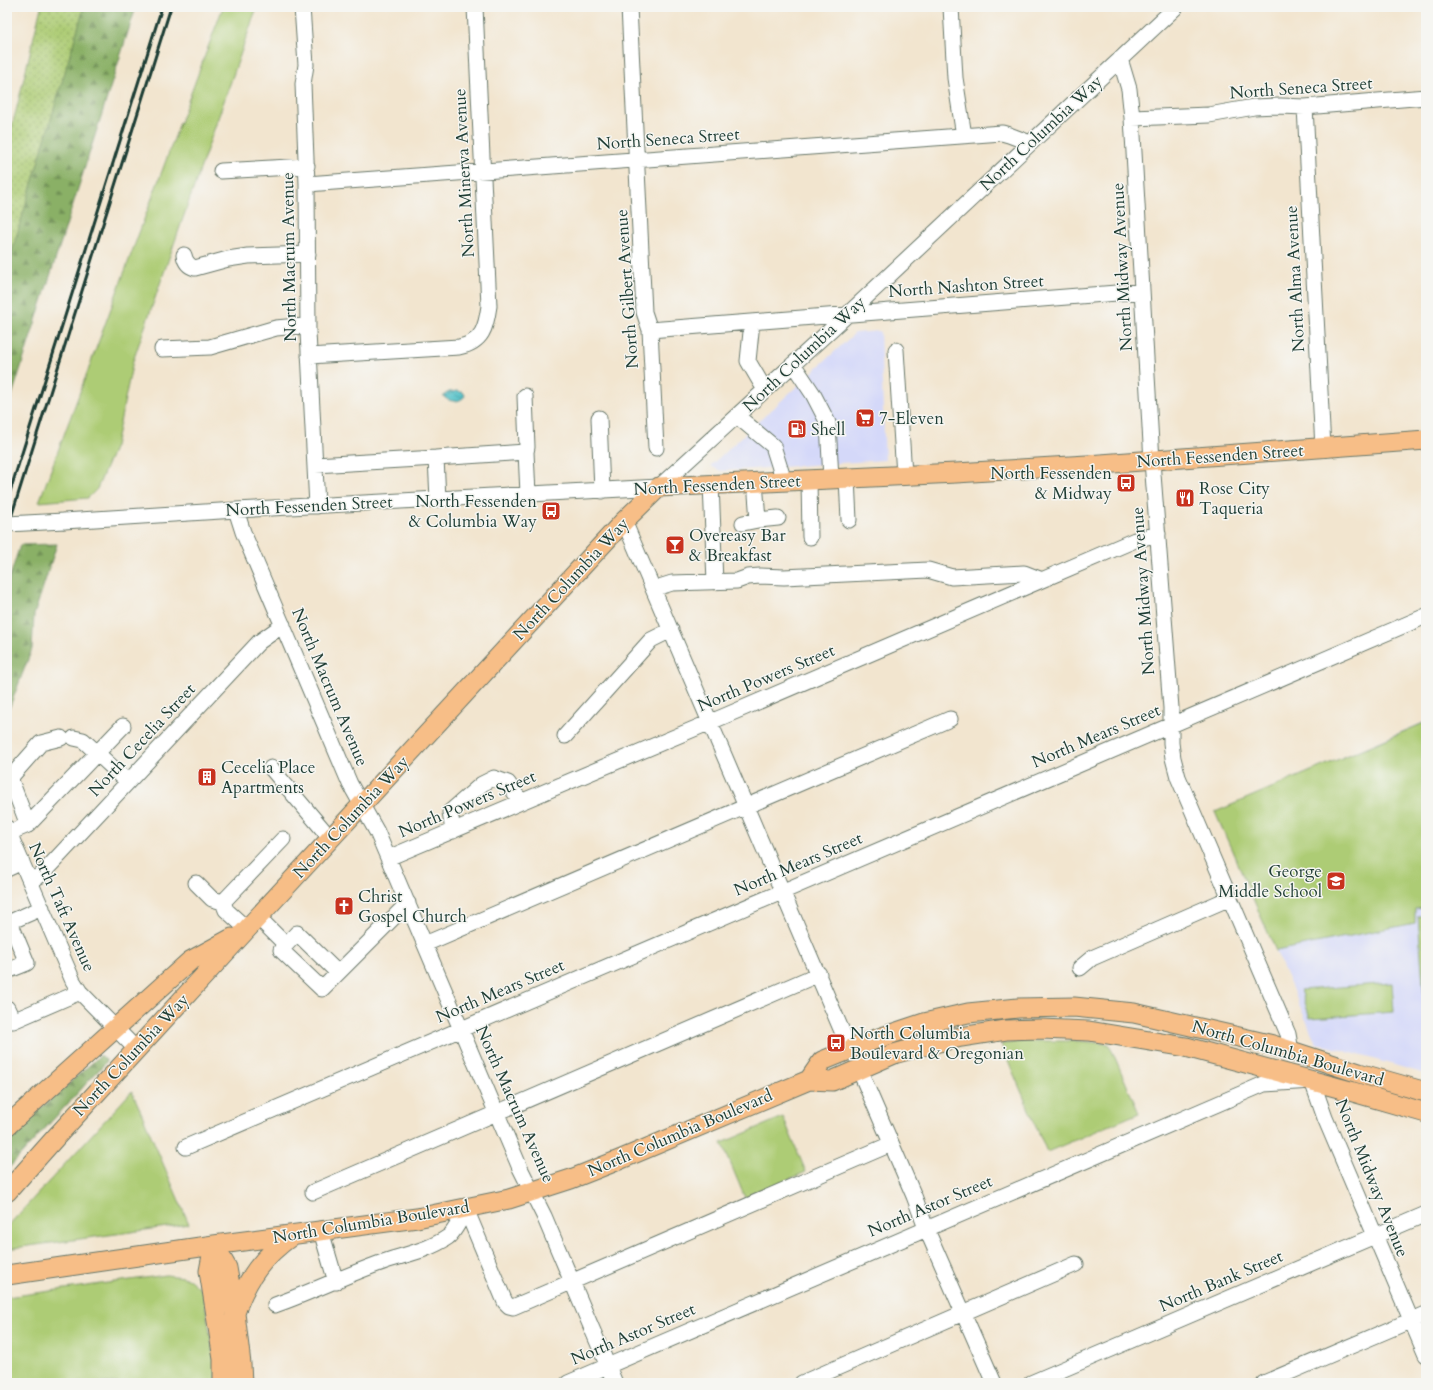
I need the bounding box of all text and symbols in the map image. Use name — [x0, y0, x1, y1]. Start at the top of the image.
street label: North Columbia Way — [975, 70, 1107, 196]
street label: North Seneca Street — [1229, 71, 1374, 104]
street label: North Minerva Avenue — [448, 88, 480, 258]
street label: North Seneca Street — [596, 122, 741, 155]
street label: North Macrum Avenue — [276, 172, 302, 342]
street label: North Midway Avenue — [1106, 182, 1138, 352]
street label: North Alma Avenue — [1280, 205, 1310, 353]
street label: North Gilbert Avenue — [610, 208, 644, 370]
street label: North Nashton Street — [888, 269, 1045, 303]
street label: North Columbia Way — [738, 291, 870, 417]
supermarket icon: 7-Eleven — [854, 407, 876, 429]
place label: 7-Eleven — [879, 407, 944, 430]
fuel station icon: Shell — [786, 418, 808, 440]
place label: Shell — [811, 418, 846, 441]
street label: North Fessenden Street — [1136, 439, 1305, 473]
place label: North Fessenden & Midway — [990, 462, 1112, 505]
street label: North Fessenden Street — [633, 469, 802, 501]
bus stop icon: North Fessenden & Midway — [1115, 472, 1137, 494]
place label: Rose City Taqueria — [1199, 477, 1270, 520]
restaurant icon: Rose City Taqueria — [1174, 487, 1196, 509]
street label: North Fessenden Street — [225, 490, 394, 522]
place label: North Fessenden & Columbia Way — [409, 490, 537, 533]
bus stop icon: North Fessenden & Columbia Way — [540, 500, 562, 522]
street label: North Midway Avenue — [1126, 506, 1160, 676]
street label: North Columbia Way — [508, 513, 634, 645]
place label: Overeasy Bar & Breakfast — [689, 524, 786, 567]
bar icon: Overeasy Bar & Breakfast — [664, 534, 686, 556]
street label: North Macrum Avenue — [286, 604, 374, 770]
street label: North Powers Street — [694, 638, 839, 717]
street label: North Cecelia Street — [83, 678, 201, 802]
street label: North Mears Street — [1028, 698, 1164, 773]
street label: North Columbia Way — [288, 751, 414, 883]
place label: Cecelia Place Apartments — [221, 756, 315, 799]
street label: North Powers Street — [395, 764, 540, 843]
building icon: Cecelia Place Apartments — [196, 766, 218, 788]
street label: North Mears Street — [730, 826, 866, 901]
street label: North Taft Avenue — [23, 839, 101, 975]
place label: George Middle School — [1218, 860, 1323, 903]
school or university icon: George Middle School — [1325, 870, 1347, 892]
place label: Christ Gospel Church — [358, 885, 468, 928]
church icon: Christ Gospel Church — [333, 895, 355, 917]
street label: North Mears Street — [432, 953, 568, 1028]
street label: North Columbia Way — [68, 989, 194, 1121]
street label: North Columbia Boulevard — [1189, 1015, 1387, 1091]
street label: North Macrum Avenue — [470, 1022, 560, 1186]
place label: North Columbia Boulevard & Oregonian — [850, 1022, 1024, 1065]
bus stop icon: North Columbia Boulevard & Oregonian — [825, 1032, 847, 1054]
street label: North Columbia Boulevard — [584, 1084, 776, 1182]
street label: North Midway Avenue — [1330, 1096, 1414, 1260]
street label: North Astor Street — [864, 1169, 996, 1243]
street label: North Columbia Boulevard — [271, 1195, 471, 1249]
street label: North Bank Street — [1156, 1244, 1287, 1317]
street label: North Astor Street — [567, 1297, 699, 1371]

